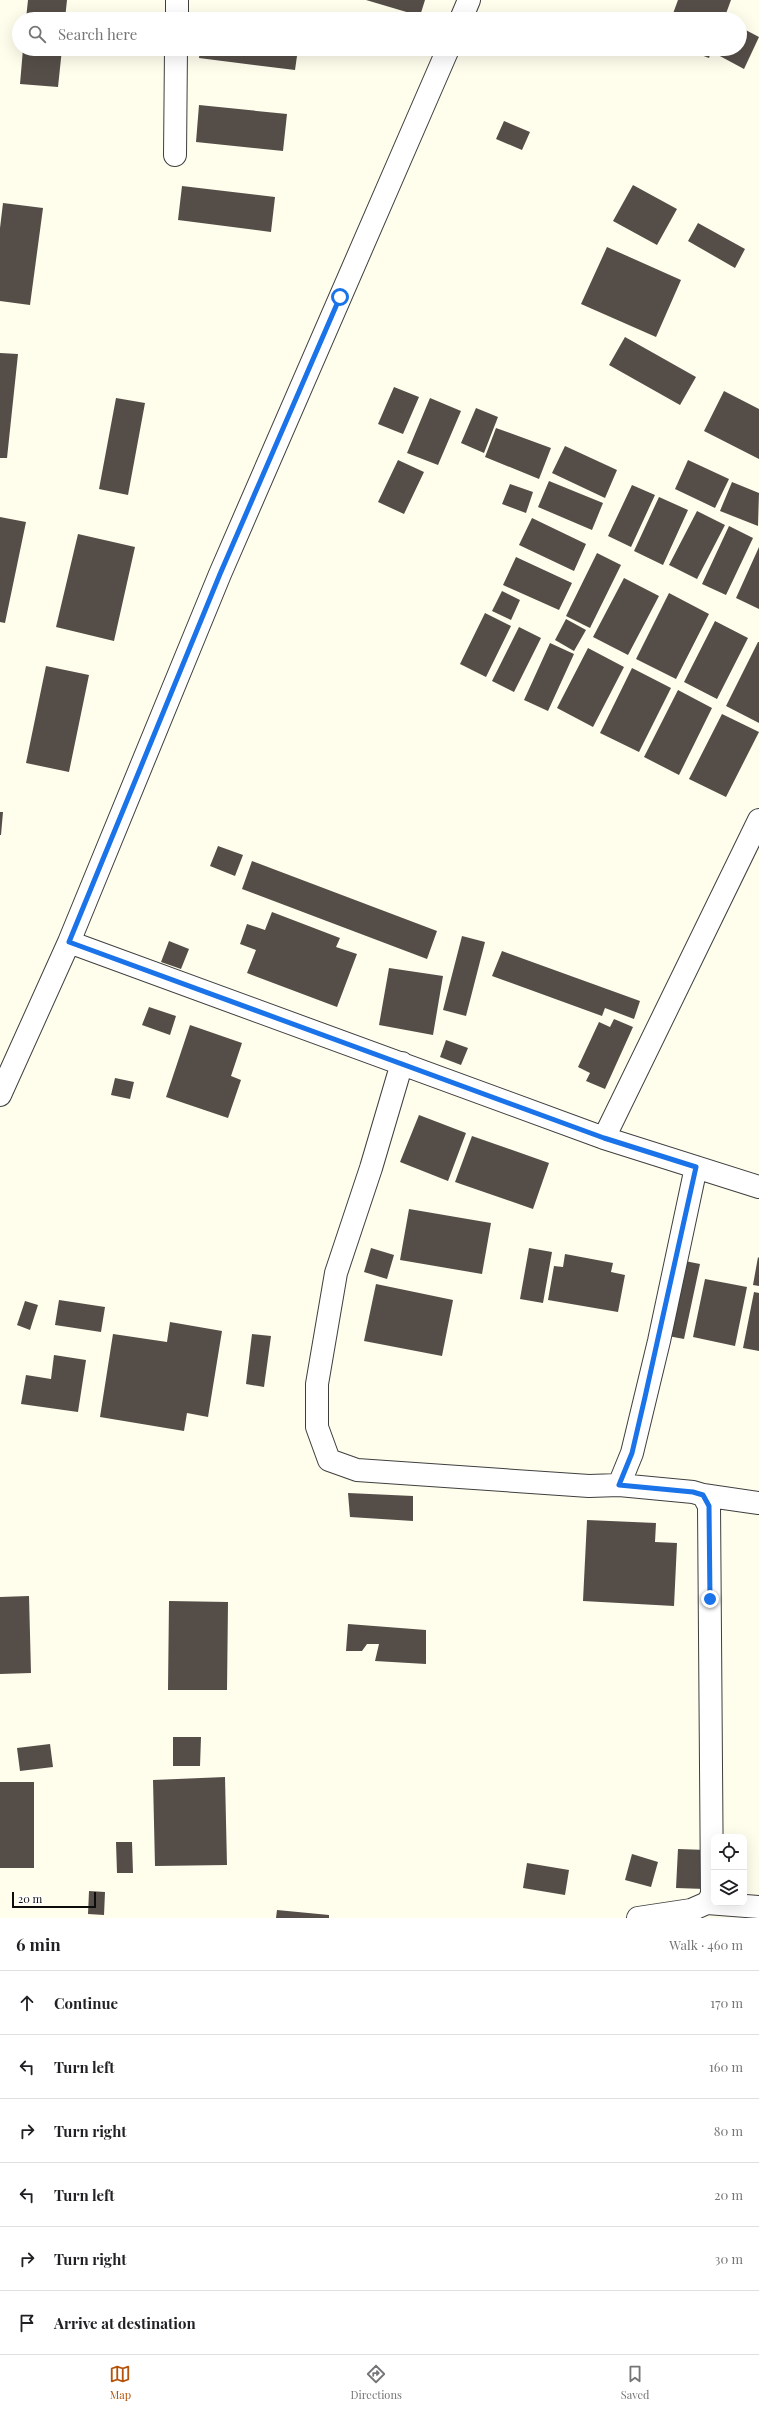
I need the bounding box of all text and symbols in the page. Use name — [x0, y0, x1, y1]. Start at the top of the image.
search box — [12, 12, 747, 56]
icon: search — [26, 23, 48, 45]
text: Search here — [58, 24, 137, 44]
route start — [331, 288, 349, 306]
route end — [701, 1590, 719, 1608]
map controls — [711, 1834, 747, 1906]
button: locate — [711, 1834, 747, 1870]
button: layers — [711, 1870, 747, 1906]
scale bar — [12, 1890, 96, 1909]
text: 20 m — [18, 1891, 42, 1906]
text: 6 min — [16, 1933, 61, 1955]
text: Walk · 460 m — [669, 1936, 743, 1953]
icon: ahead — [16, 1992, 38, 2014]
text: Continue — [54, 1993, 118, 2013]
text: 170 m — [710, 1994, 743, 2011]
icon: left — [16, 2056, 38, 2078]
text: Turn left — [54, 2057, 115, 2077]
text: 160 m — [709, 2058, 743, 2075]
icon: right — [16, 2120, 38, 2142]
text: Turn right — [54, 2121, 127, 2141]
text: 80 m — [714, 2122, 743, 2139]
icon: left — [16, 2184, 38, 2206]
text: Turn left — [54, 2185, 115, 2205]
text: 20 m — [714, 2186, 743, 2203]
icon: right — [16, 2248, 38, 2270]
text: Turn right — [54, 2249, 127, 2269]
text: 30 m — [715, 2250, 743, 2267]
icon: arrive — [16, 2312, 38, 2334]
text: Arrive at destination — [54, 2313, 196, 2333]
tab: Map — [109, 2363, 131, 2402]
tab: Directions — [350, 2363, 402, 2402]
tab: Saved — [621, 2363, 649, 2402]

